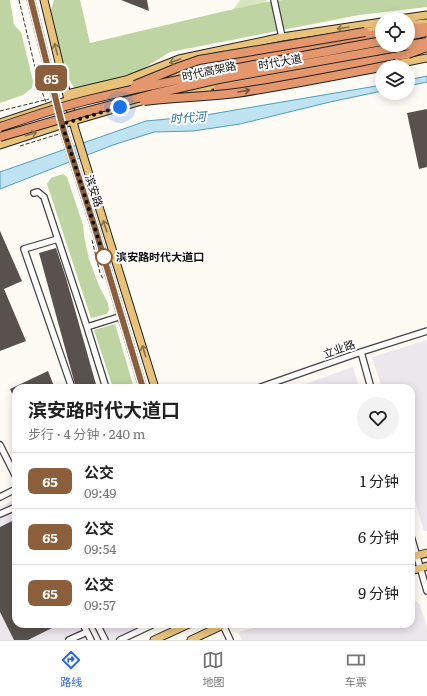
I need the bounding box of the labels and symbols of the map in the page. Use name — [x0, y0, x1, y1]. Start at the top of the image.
one-way arrow — [337, 24, 350, 32]
one-way arrow — [52, 42, 59, 55]
street label: 时代大道 — [257, 49, 303, 73]
street label: 时代高架路 — [180, 56, 237, 84]
one-way arrow — [169, 58, 181, 66]
line badge: 65 — [33, 65, 69, 91]
one-way arrow — [237, 87, 250, 95]
your location — [110, 97, 130, 117]
water label: 时代河 — [169, 107, 209, 127]
one-way arrow — [25, 130, 37, 138]
street label: 滨安路 — [82, 173, 108, 209]
one-way arrow — [101, 221, 109, 233]
marker: 滨安路时代大道口 — [95, 248, 113, 266]
place label: 滨安路时代大道口 — [116, 248, 204, 264]
street label: 立业路 — [320, 335, 357, 361]
one-way arrow — [140, 344, 147, 357]

